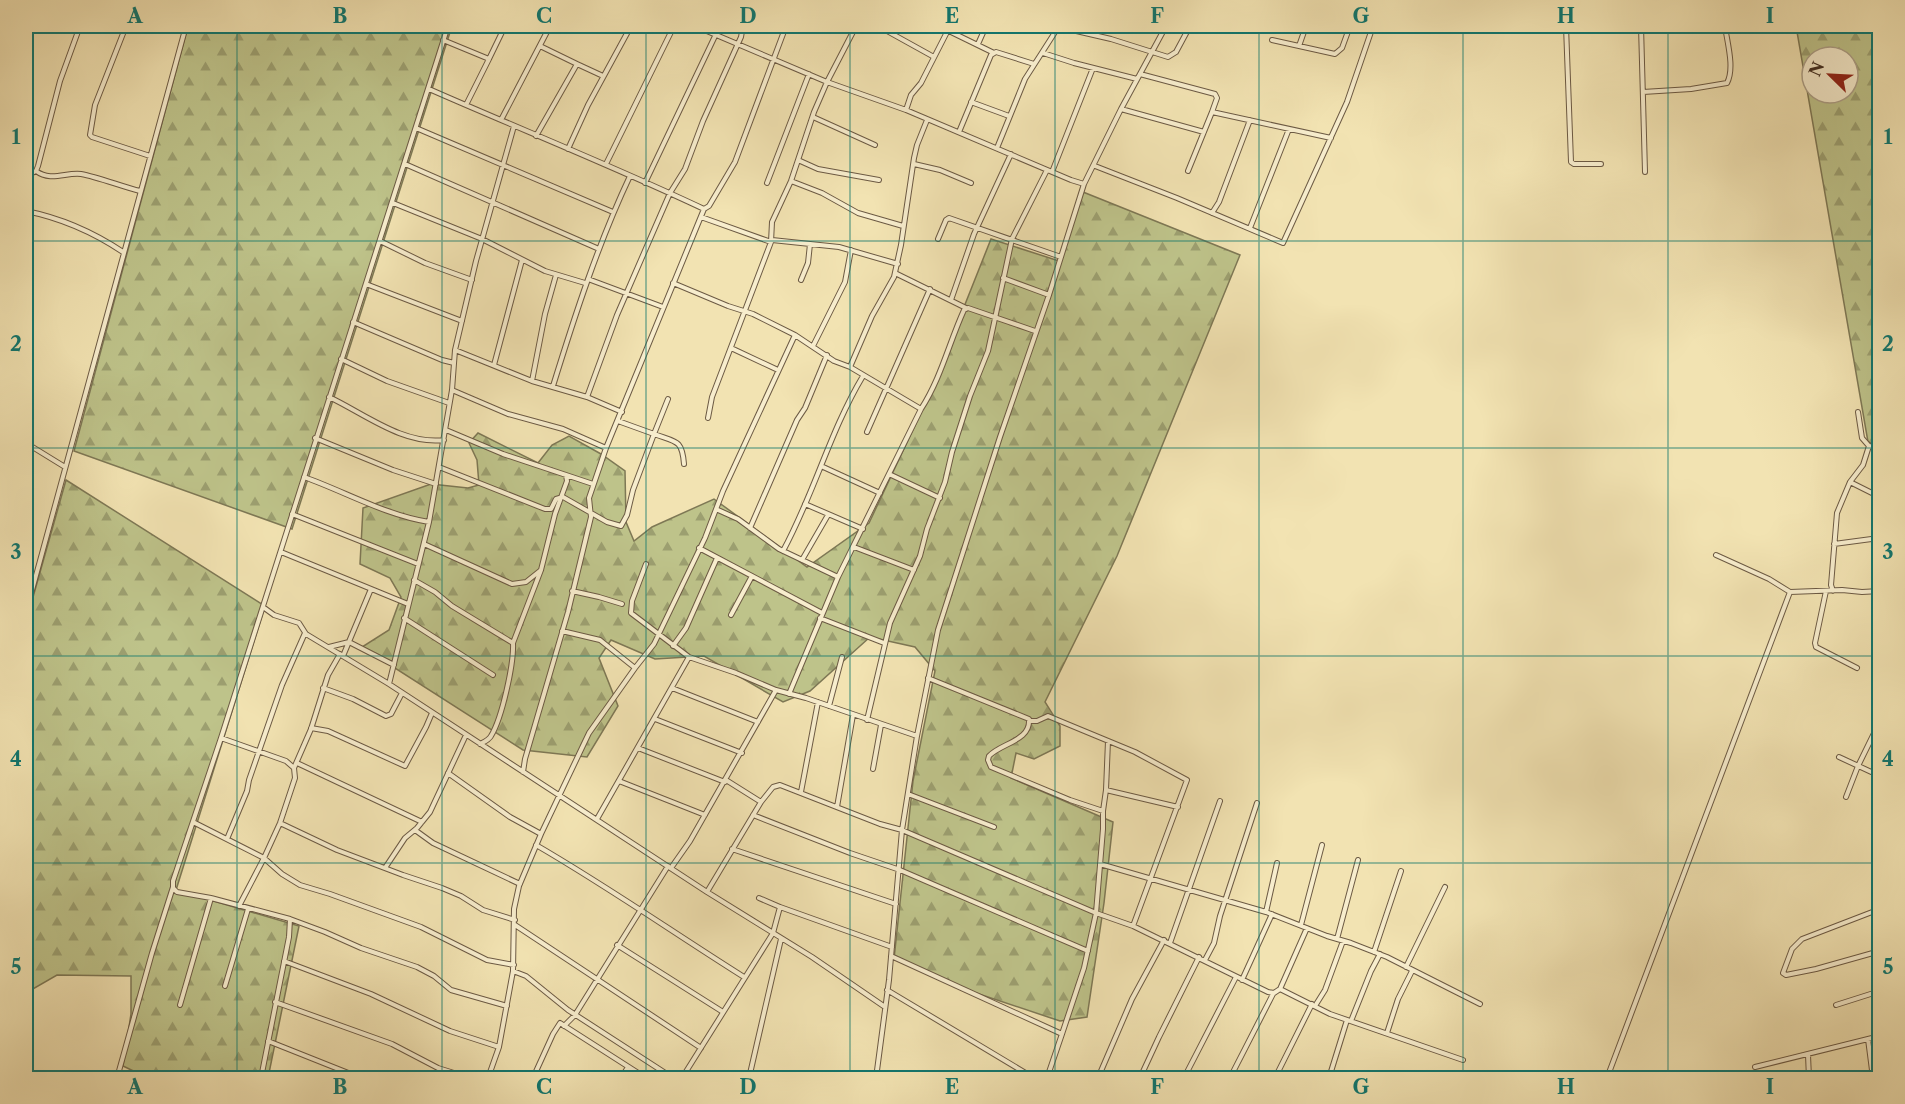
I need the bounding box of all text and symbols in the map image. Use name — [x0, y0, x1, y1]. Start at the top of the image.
text: A — [126, 4, 143, 28]
text: B — [333, 4, 348, 28]
text: C — [536, 4, 552, 28]
text: D — [739, 4, 757, 28]
text: E — [945, 4, 959, 28]
text: F — [1150, 4, 1164, 28]
text: G — [1353, 4, 1370, 28]
text: H — [1557, 4, 1575, 28]
text: I — [1766, 4, 1774, 28]
north arrow — [1800, 45, 1860, 105]
text: N — [1804, 58, 1828, 79]
text: 1 — [12, 125, 21, 149]
text: 1 — [1884, 125, 1893, 149]
text: 2 — [10, 332, 22, 356]
text: 2 — [1882, 332, 1894, 356]
text: 3 — [10, 540, 22, 564]
text: 3 — [1882, 540, 1894, 564]
text: 4 — [10, 747, 22, 771]
text: 4 — [1882, 747, 1894, 771]
text: 5 — [10, 955, 22, 979]
text: 5 — [1882, 955, 1894, 979]
text: A — [126, 1075, 143, 1099]
text: B — [333, 1075, 348, 1099]
text: C — [536, 1075, 552, 1099]
text: D — [739, 1075, 757, 1099]
text: E — [945, 1075, 959, 1099]
text: F — [1150, 1075, 1164, 1099]
text: G — [1353, 1075, 1370, 1099]
text: H — [1557, 1075, 1575, 1099]
text: I — [1766, 1075, 1774, 1099]

